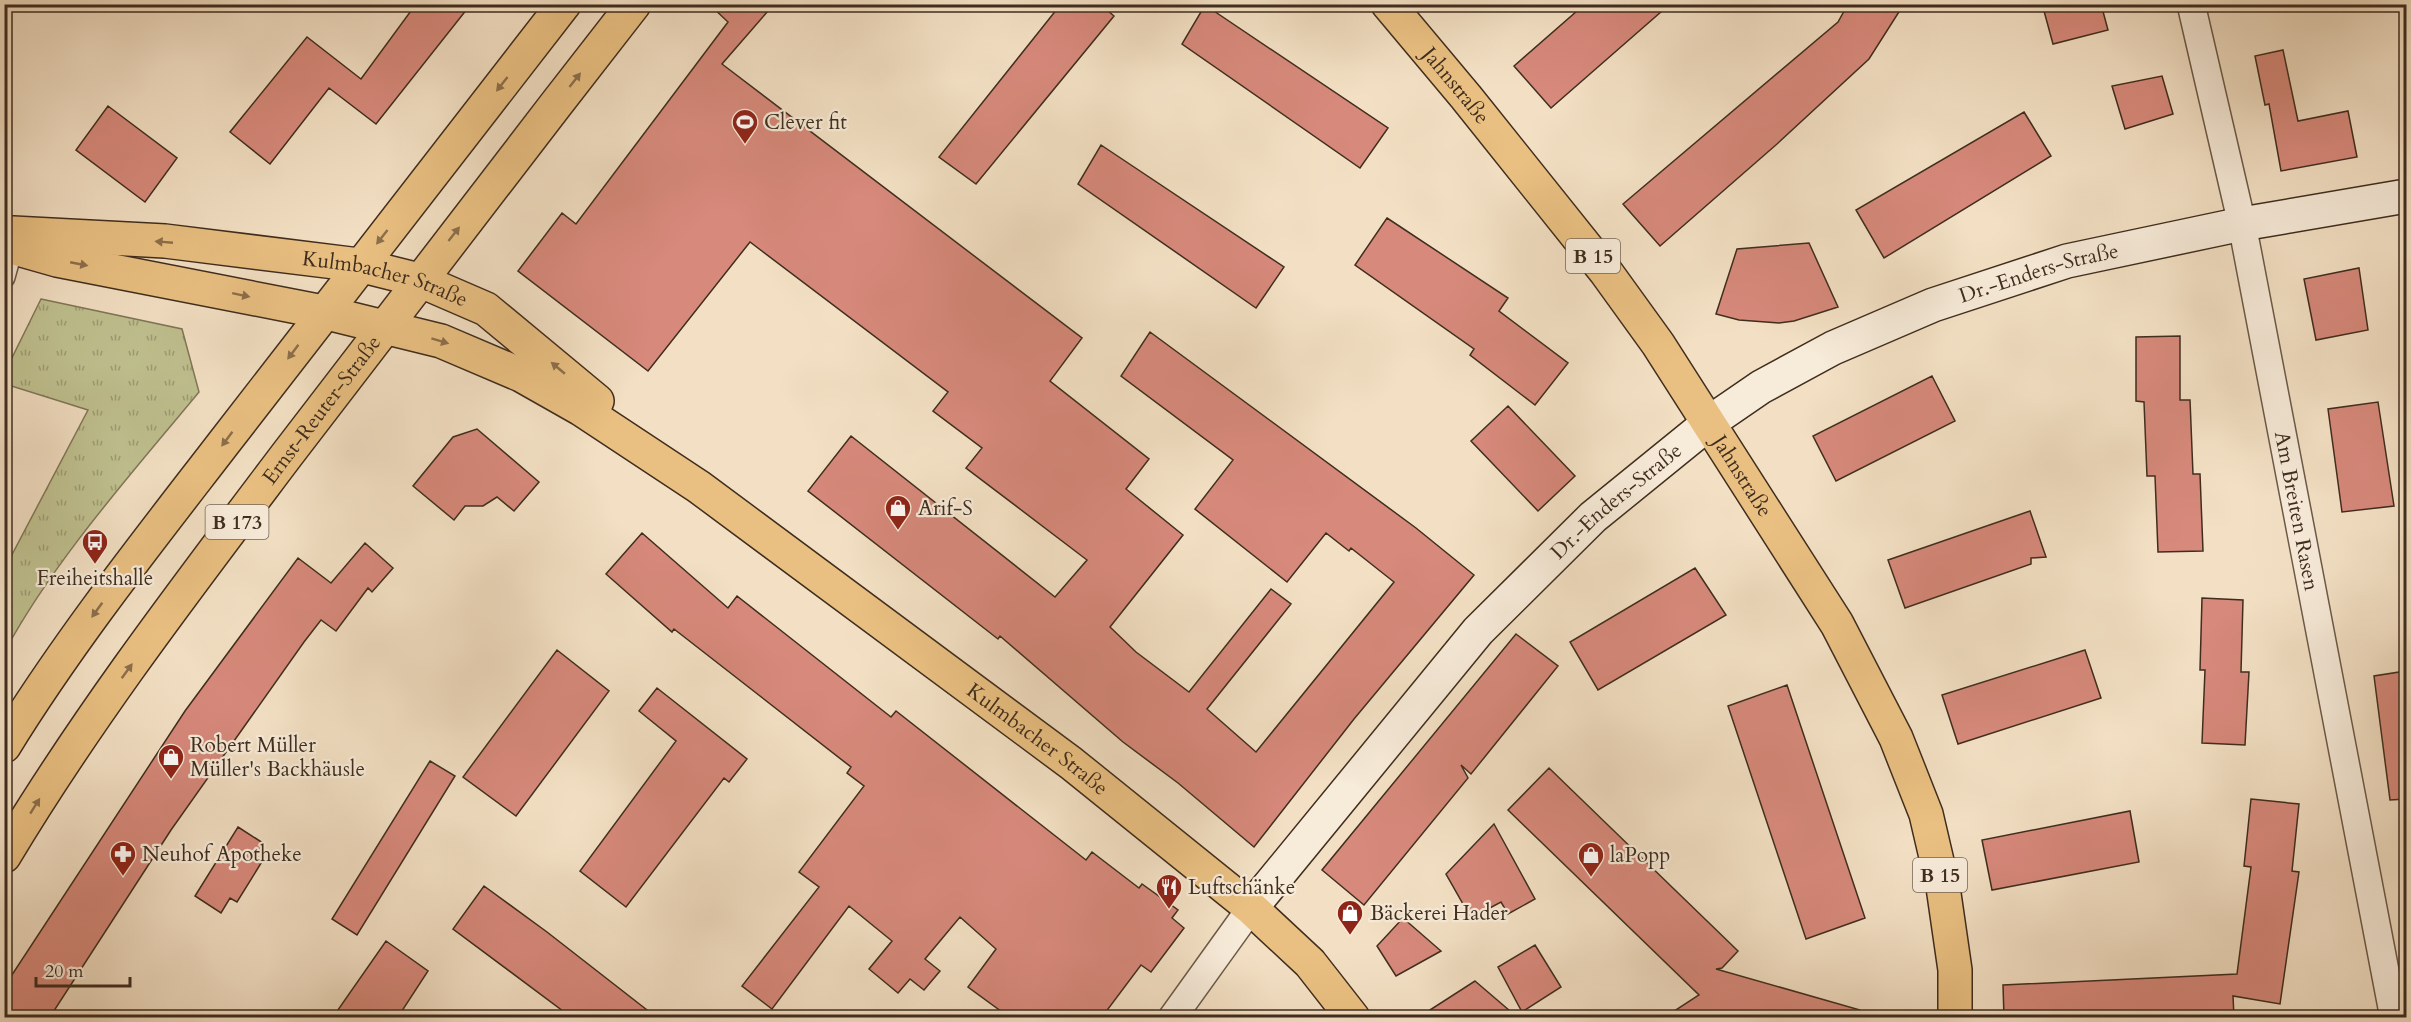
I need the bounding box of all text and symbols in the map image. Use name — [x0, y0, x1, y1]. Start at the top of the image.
street label: Jahnstraße — [1413, 39, 1496, 130]
one-way arrow — [568, 72, 581, 88]
one-way arrow — [496, 76, 508, 91]
sports icon: Clever fit — [730, 107, 760, 145]
place label: Clever fit — [764, 108, 847, 137]
one-way arrow — [448, 226, 460, 241]
one-way arrow — [375, 229, 388, 245]
one-way arrow — [155, 237, 174, 247]
street label: Dr.-Enders-Straße — [1955, 237, 2121, 310]
road number: B 15 — [1566, 239, 1620, 273]
street label: Kulmbacher Straße — [301, 244, 472, 314]
one-way arrow — [70, 260, 89, 269]
one-way arrow — [232, 291, 251, 300]
street label: Ernst-Reuter-Straße — [256, 329, 388, 490]
one-way arrow — [431, 337, 449, 346]
one-way arrow — [287, 344, 299, 360]
one-way arrow — [551, 362, 566, 375]
street label: Jahnstraße — [1703, 427, 1779, 523]
street label: Am Breiten Rasen — [2267, 429, 2326, 593]
one-way arrow — [222, 431, 234, 446]
street label: Dr.-Enders-Straße — [1544, 436, 1688, 566]
shop icon: Arif-S — [883, 493, 913, 531]
place label: Arif-S — [918, 494, 973, 523]
road number: B 173 — [206, 505, 268, 539]
bus stop icon: Freiheitshalle — [80, 527, 110, 565]
place label: Freiheitshalle — [37, 564, 153, 593]
one-way arrow — [91, 603, 103, 618]
one-way arrow — [121, 663, 133, 679]
street label: Kulmbacher Straße — [960, 676, 1114, 802]
place label: Robert Müller Müller's Backhäusle — [190, 731, 365, 784]
shop icon: Robert Müller Müller's Backhäusle — [156, 742, 186, 780]
one-way arrow — [29, 798, 40, 814]
pharmacy icon: Neuhof Apotheke — [108, 839, 138, 877]
place label: Neuhof Apotheke — [142, 840, 302, 869]
shop icon: laPopp — [1576, 840, 1606, 878]
place label: laPopp — [1610, 841, 1671, 870]
road number: B 15 — [1913, 858, 1967, 892]
restaurant icon: Luftschänke — [1154, 872, 1184, 910]
place label: Luftschänke — [1188, 873, 1295, 902]
shop icon: Bäckerei Hader — [1335, 898, 1365, 936]
place label: Bäckerei Hader — [1370, 899, 1508, 928]
scale bar — [36, 950, 130, 988]
text: 20 m — [45, 959, 84, 984]

